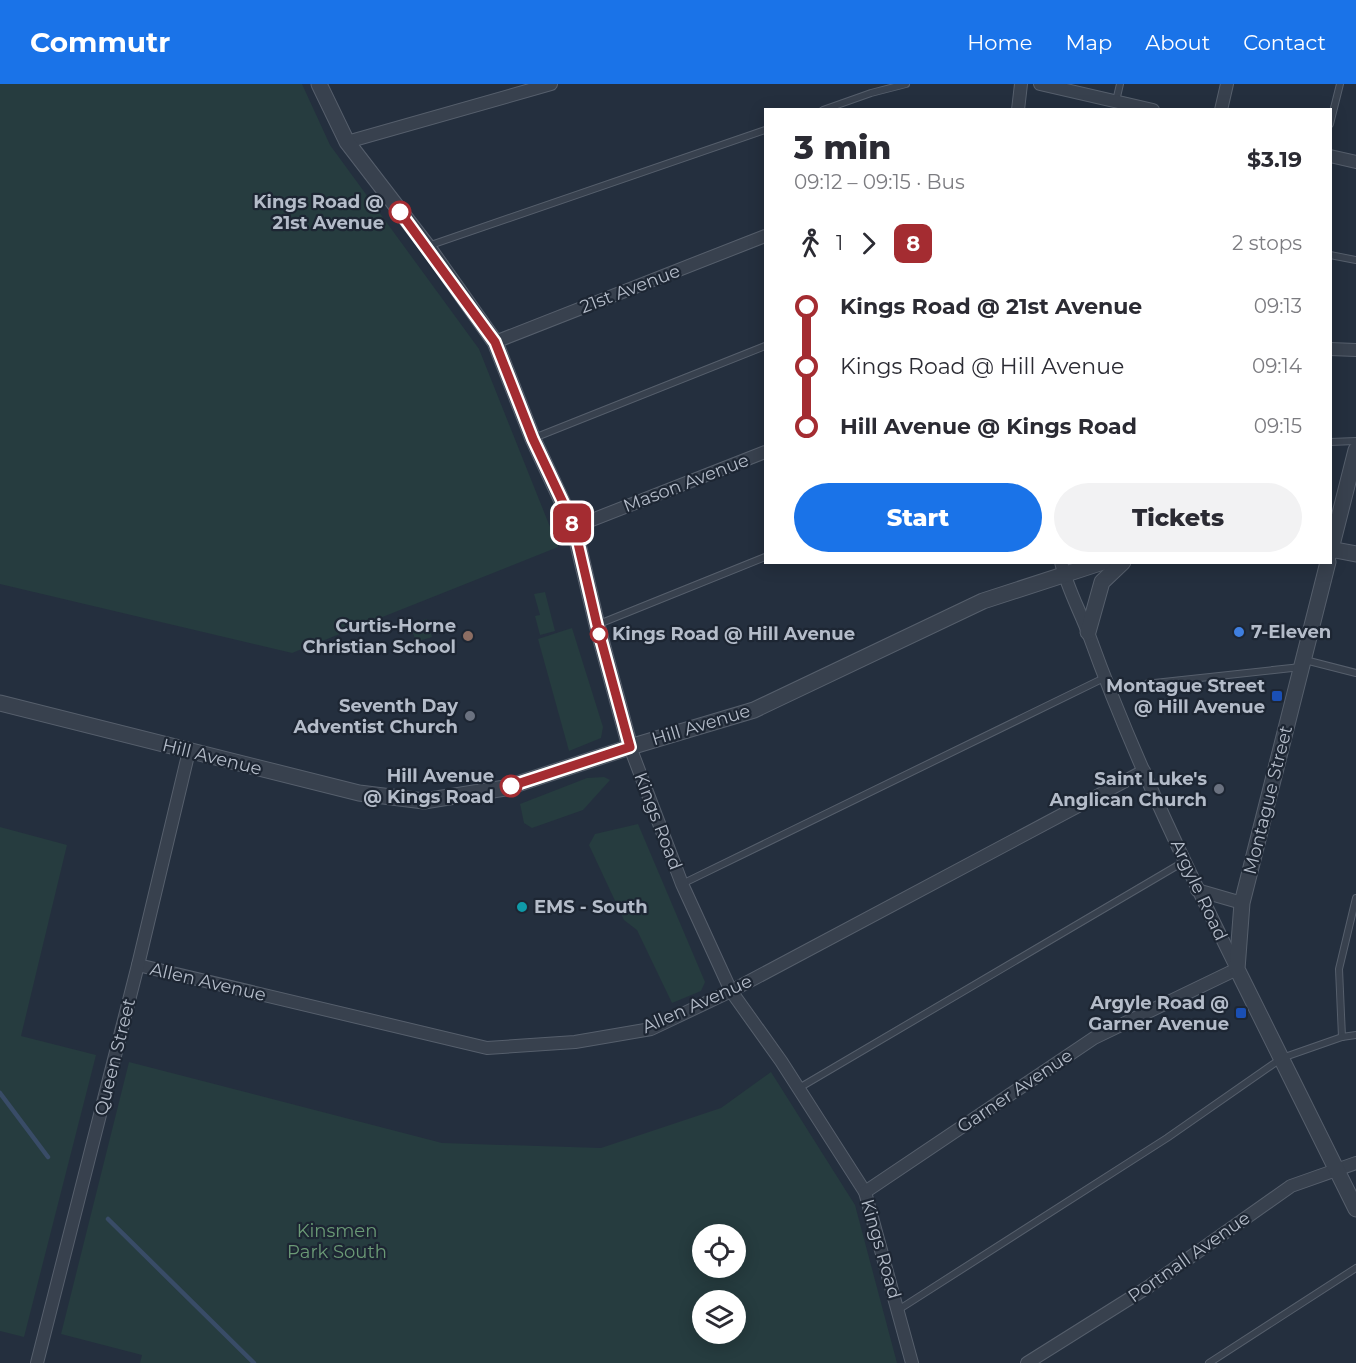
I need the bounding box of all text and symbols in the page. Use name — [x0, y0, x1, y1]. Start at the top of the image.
text: Commutr — [30, 25, 170, 59]
text: Home — [967, 30, 1032, 55]
text: Map — [1065, 30, 1112, 55]
text: About — [1145, 30, 1210, 55]
text: Contact — [1243, 30, 1326, 55]
text: 3 min — [794, 127, 891, 167]
text: $3.19 — [1247, 146, 1302, 173]
text: 09:12 – 09:15 · Bus — [794, 170, 965, 194]
place label: Kings Road @ 21st Avenue — [253, 191, 384, 234]
marker: Kings Road @ 21st Avenue — [389, 201, 411, 223]
icon: walk — [794, 227, 827, 260]
icon: forward — [852, 227, 885, 260]
text: 1 — [836, 231, 843, 255]
text: 8 — [906, 231, 920, 256]
text: 2 stops — [1232, 231, 1302, 255]
street label: 21st Avenue — [577, 260, 683, 318]
text: Kings Road @ 21st Avenue — [840, 293, 1142, 320]
text: 09:13 — [1254, 294, 1302, 318]
text: Kings Road @ Hill Avenue — [840, 353, 1124, 380]
text: 09:14 — [1252, 354, 1302, 378]
text: Hill Avenue @ Kings Road — [840, 413, 1137, 440]
text: 09:15 — [1254, 414, 1302, 438]
street label: Mason Avenue — [620, 449, 752, 517]
button: Start — [794, 483, 1042, 552]
button: Tickets — [1054, 483, 1302, 552]
line badge: 8 — [552, 504, 592, 542]
text: 8 — [565, 511, 579, 536]
place label: Curtis-Horne Christian School — [302, 615, 456, 658]
place label: 7-Eleven — [1251, 621, 1331, 643]
place label: Kings Road @ Hill Avenue — [612, 623, 855, 645]
marker: Kings Road @ Hill Avenue — [590, 625, 608, 643]
marker: 7-Eleven — [1232, 625, 1246, 639]
marker: Curtis-Horne Christian School — [461, 629, 475, 643]
place label: Montague Street @ Hill Avenue — [1106, 675, 1265, 718]
marker: Montague Street @ Hill Avenue — [1270, 689, 1284, 703]
place label: Seventh Day Adventist Church — [292, 695, 458, 738]
street label: Hill Avenue — [649, 700, 753, 750]
marker: Seventh Day Adventist Church — [463, 709, 477, 723]
street label: Montague Street — [1239, 723, 1297, 877]
street label: Hill Avenue — [160, 734, 264, 780]
place label: Hill Avenue @ Kings Road — [363, 765, 494, 808]
place label: Saint Luke's Anglican Church — [1049, 768, 1207, 811]
street label: Kings Road — [629, 769, 687, 873]
marker: Hill Avenue @ Kings Road — [500, 775, 522, 797]
marker: Saint Luke's Anglican Church — [1212, 782, 1226, 796]
street label: Argyle Road — [1166, 836, 1232, 944]
place label: EMS - South — [534, 896, 648, 918]
marker: EMS - South — [515, 900, 529, 914]
street label: Allen Avenue — [148, 958, 268, 1006]
street label: Allen Avenue — [638, 970, 756, 1038]
place label: Argyle Road @ Garner Avenue — [1088, 992, 1229, 1035]
street label: Queen Street — [90, 996, 140, 1118]
marker: Argyle Road @ Garner Avenue — [1234, 1006, 1248, 1020]
street label: Garner Avenue — [953, 1044, 1077, 1138]
street label: Kings Road — [856, 1197, 906, 1301]
street label: Portnall Avenue — [1124, 1207, 1254, 1307]
park label: Kinsmen Park South — [287, 1220, 387, 1263]
map controls — [692, 1224, 746, 1344]
button: locate — [692, 1224, 746, 1278]
button: layers — [692, 1290, 746, 1344]

